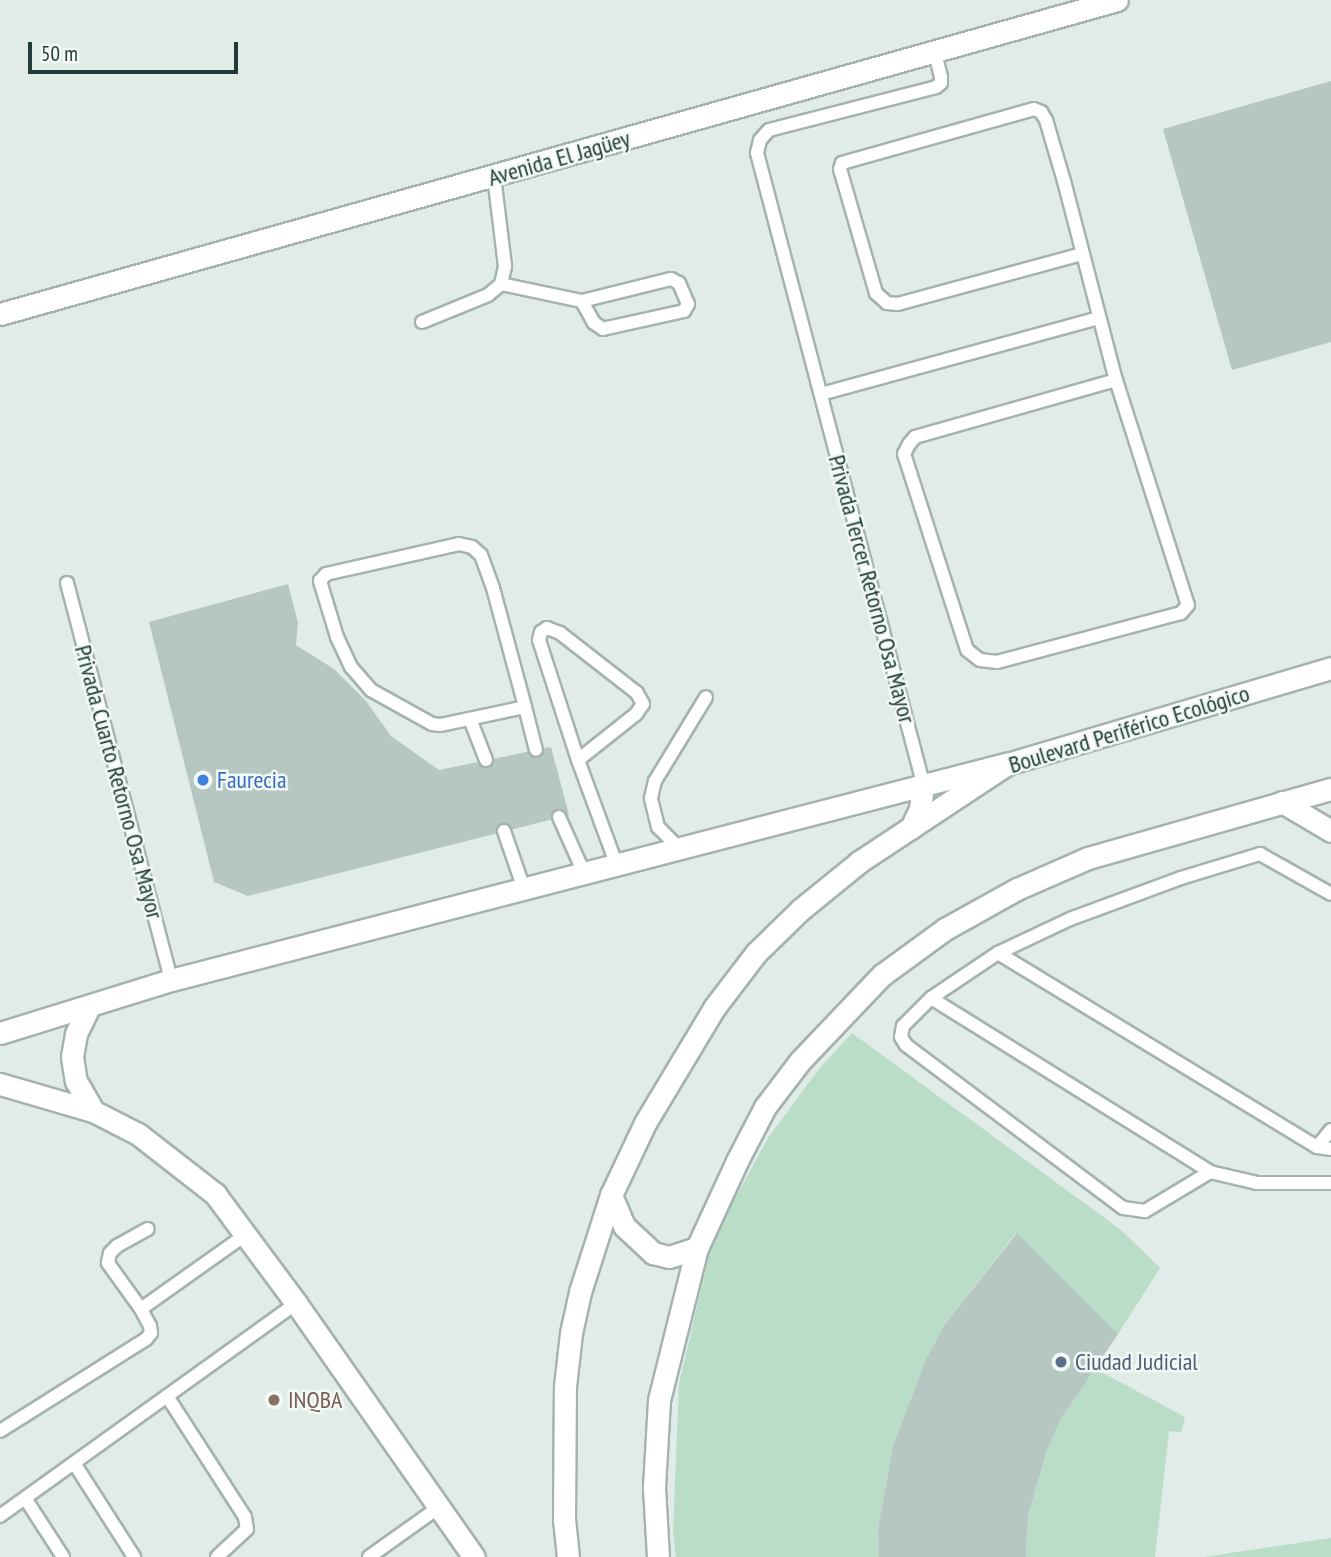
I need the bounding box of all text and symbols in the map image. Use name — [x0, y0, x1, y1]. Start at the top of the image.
scale bar — [32, 28, 242, 72]
text: 50 m — [41, 40, 78, 67]
street label: Avenida El Jagüey — [485, 124, 633, 192]
street label: Privada Tercer Retorno Osa Mayor — [822, 451, 922, 727]
street label: Privada Cuarto Retorno Osa Mayor — [69, 642, 169, 922]
street label: Boulevard Periférico Ecológico — [1005, 679, 1253, 779]
place label: Faurecia — [217, 766, 287, 794]
marker: Faurecia — [195, 772, 211, 788]
place label: Ciudad Judicial — [1075, 1348, 1198, 1376]
marker: Ciudad Judicial — [1053, 1354, 1069, 1370]
place label: INQBA — [288, 1386, 342, 1414]
marker: INQBA — [266, 1392, 282, 1408]

